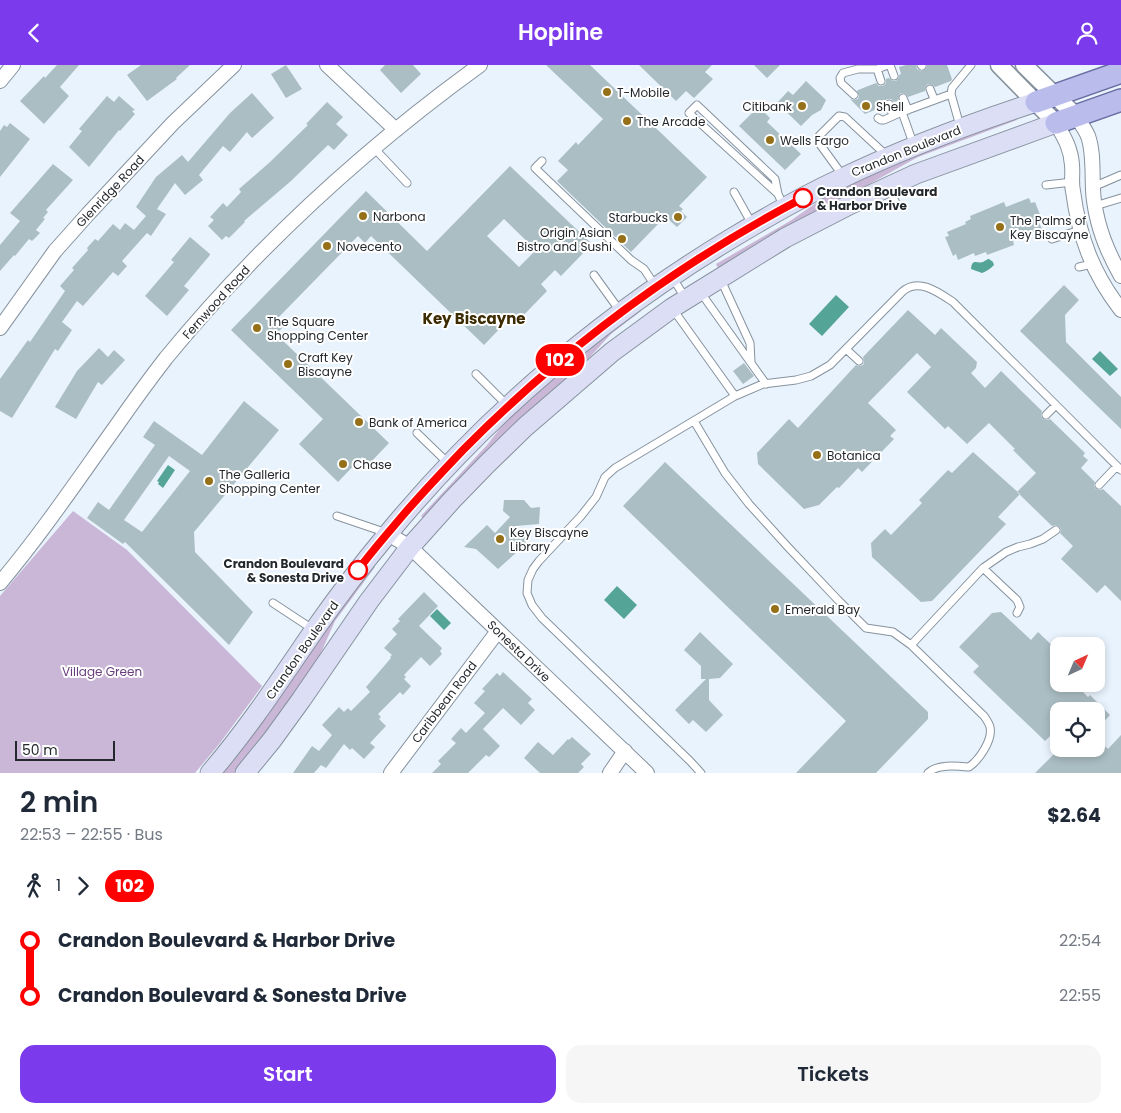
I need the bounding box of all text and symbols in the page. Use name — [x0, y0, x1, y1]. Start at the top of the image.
text: Hopline — [518, 17, 603, 48]
icon: back — [20, 19, 48, 47]
icon: person — [1073, 19, 1101, 47]
place label: T-Mobile — [617, 84, 670, 101]
marker: T-Mobile — [601, 86, 613, 98]
place label: Citibank — [742, 98, 793, 115]
place label: Shell — [876, 98, 904, 115]
marker: Citibank — [796, 100, 808, 112]
marker: Shell — [860, 100, 872, 112]
place label: The Arcade — [637, 113, 705, 130]
marker: The Arcade — [621, 115, 633, 127]
street label: Crandon Boulevard — [849, 121, 963, 181]
place label: Wells Fargo — [780, 132, 849, 149]
marker: Wells Fargo — [764, 134, 776, 146]
street label: Glenridge Road — [72, 151, 148, 231]
place label: Crandon Boulevard & Harbor Drive — [817, 183, 937, 214]
marker: Crandon Boulevard & Harbor Drive — [793, 188, 813, 208]
place label: Narbona — [373, 208, 426, 225]
place label: Starbucks — [608, 209, 668, 226]
marker: Narbona — [357, 210, 369, 222]
marker: Starbucks — [672, 211, 684, 223]
place label: The Palms of Key Biscayne — [1010, 212, 1088, 243]
marker: The Palms of Key Biscayne — [994, 221, 1006, 233]
place label: Origin Asian Bistro and Sushi — [517, 224, 612, 255]
marker: Origin Asian Bistro and Sushi — [616, 233, 628, 245]
place label: Novecento — [337, 238, 402, 255]
marker: Novecento — [321, 240, 333, 252]
street label: Fernwood Road — [178, 262, 254, 342]
district label: Key Biscayne — [422, 308, 526, 329]
place label: The Square Shopping Center — [267, 313, 369, 344]
marker: The Square Shopping Center — [251, 322, 263, 334]
line badge: 102 — [531, 344, 589, 376]
text: 102 — [546, 347, 574, 372]
place label: Craft Key Biscayne — [298, 349, 353, 380]
marker: Craft Key Biscayne — [282, 358, 294, 370]
place label: Bank of America — [369, 414, 467, 431]
marker: Bank of America — [353, 416, 365, 428]
place label: Botanica — [827, 447, 881, 464]
marker: Botanica — [811, 449, 823, 461]
place label: Chase — [353, 456, 392, 473]
marker: Chase — [337, 458, 349, 470]
place label: The Galleria Shopping Center — [219, 466, 321, 497]
marker: The Galleria Shopping Center — [203, 475, 215, 487]
place label: Key Biscayne Library — [510, 524, 588, 555]
marker: Key Biscayne Library — [494, 533, 506, 545]
place label: Crandon Boulevard & Sonesta Drive — [224, 555, 345, 586]
marker: Crandon Boulevard & Sonesta Drive — [348, 560, 368, 580]
street label: Crandon Boulevard — [262, 597, 342, 703]
place label: Emerald Bay — [785, 601, 860, 618]
marker: Emerald Bay — [769, 603, 781, 615]
street label: Sonesta Drive — [484, 616, 554, 686]
north arrow — [1050, 637, 1105, 693]
map controls — [1050, 637, 1105, 757]
street label: Caribbean Road — [408, 657, 480, 747]
park label: Village Green — [62, 663, 142, 680]
button: locate — [1050, 702, 1105, 757]
scale bar — [15, 738, 115, 761]
text: 50 m — [22, 740, 58, 760]
text: 2 min — [20, 783, 98, 822]
text: $2.64 — [1047, 802, 1101, 829]
text: 22:53 – 22:55 · Bus — [20, 823, 163, 846]
icon: walk — [20, 872, 48, 900]
icon: forward — [69, 872, 97, 900]
text: 102 — [115, 873, 144, 898]
text: 1 — [56, 874, 61, 897]
text: Crandon Boulevard & Harbor Drive — [58, 927, 395, 954]
text: 22:54 — [1059, 929, 1101, 952]
text: Crandon Boulevard & Sonesta Drive — [58, 982, 407, 1009]
text: 22:55 — [1059, 984, 1101, 1007]
button: Start — [20, 1045, 556, 1103]
button: Tickets — [566, 1045, 1101, 1103]

